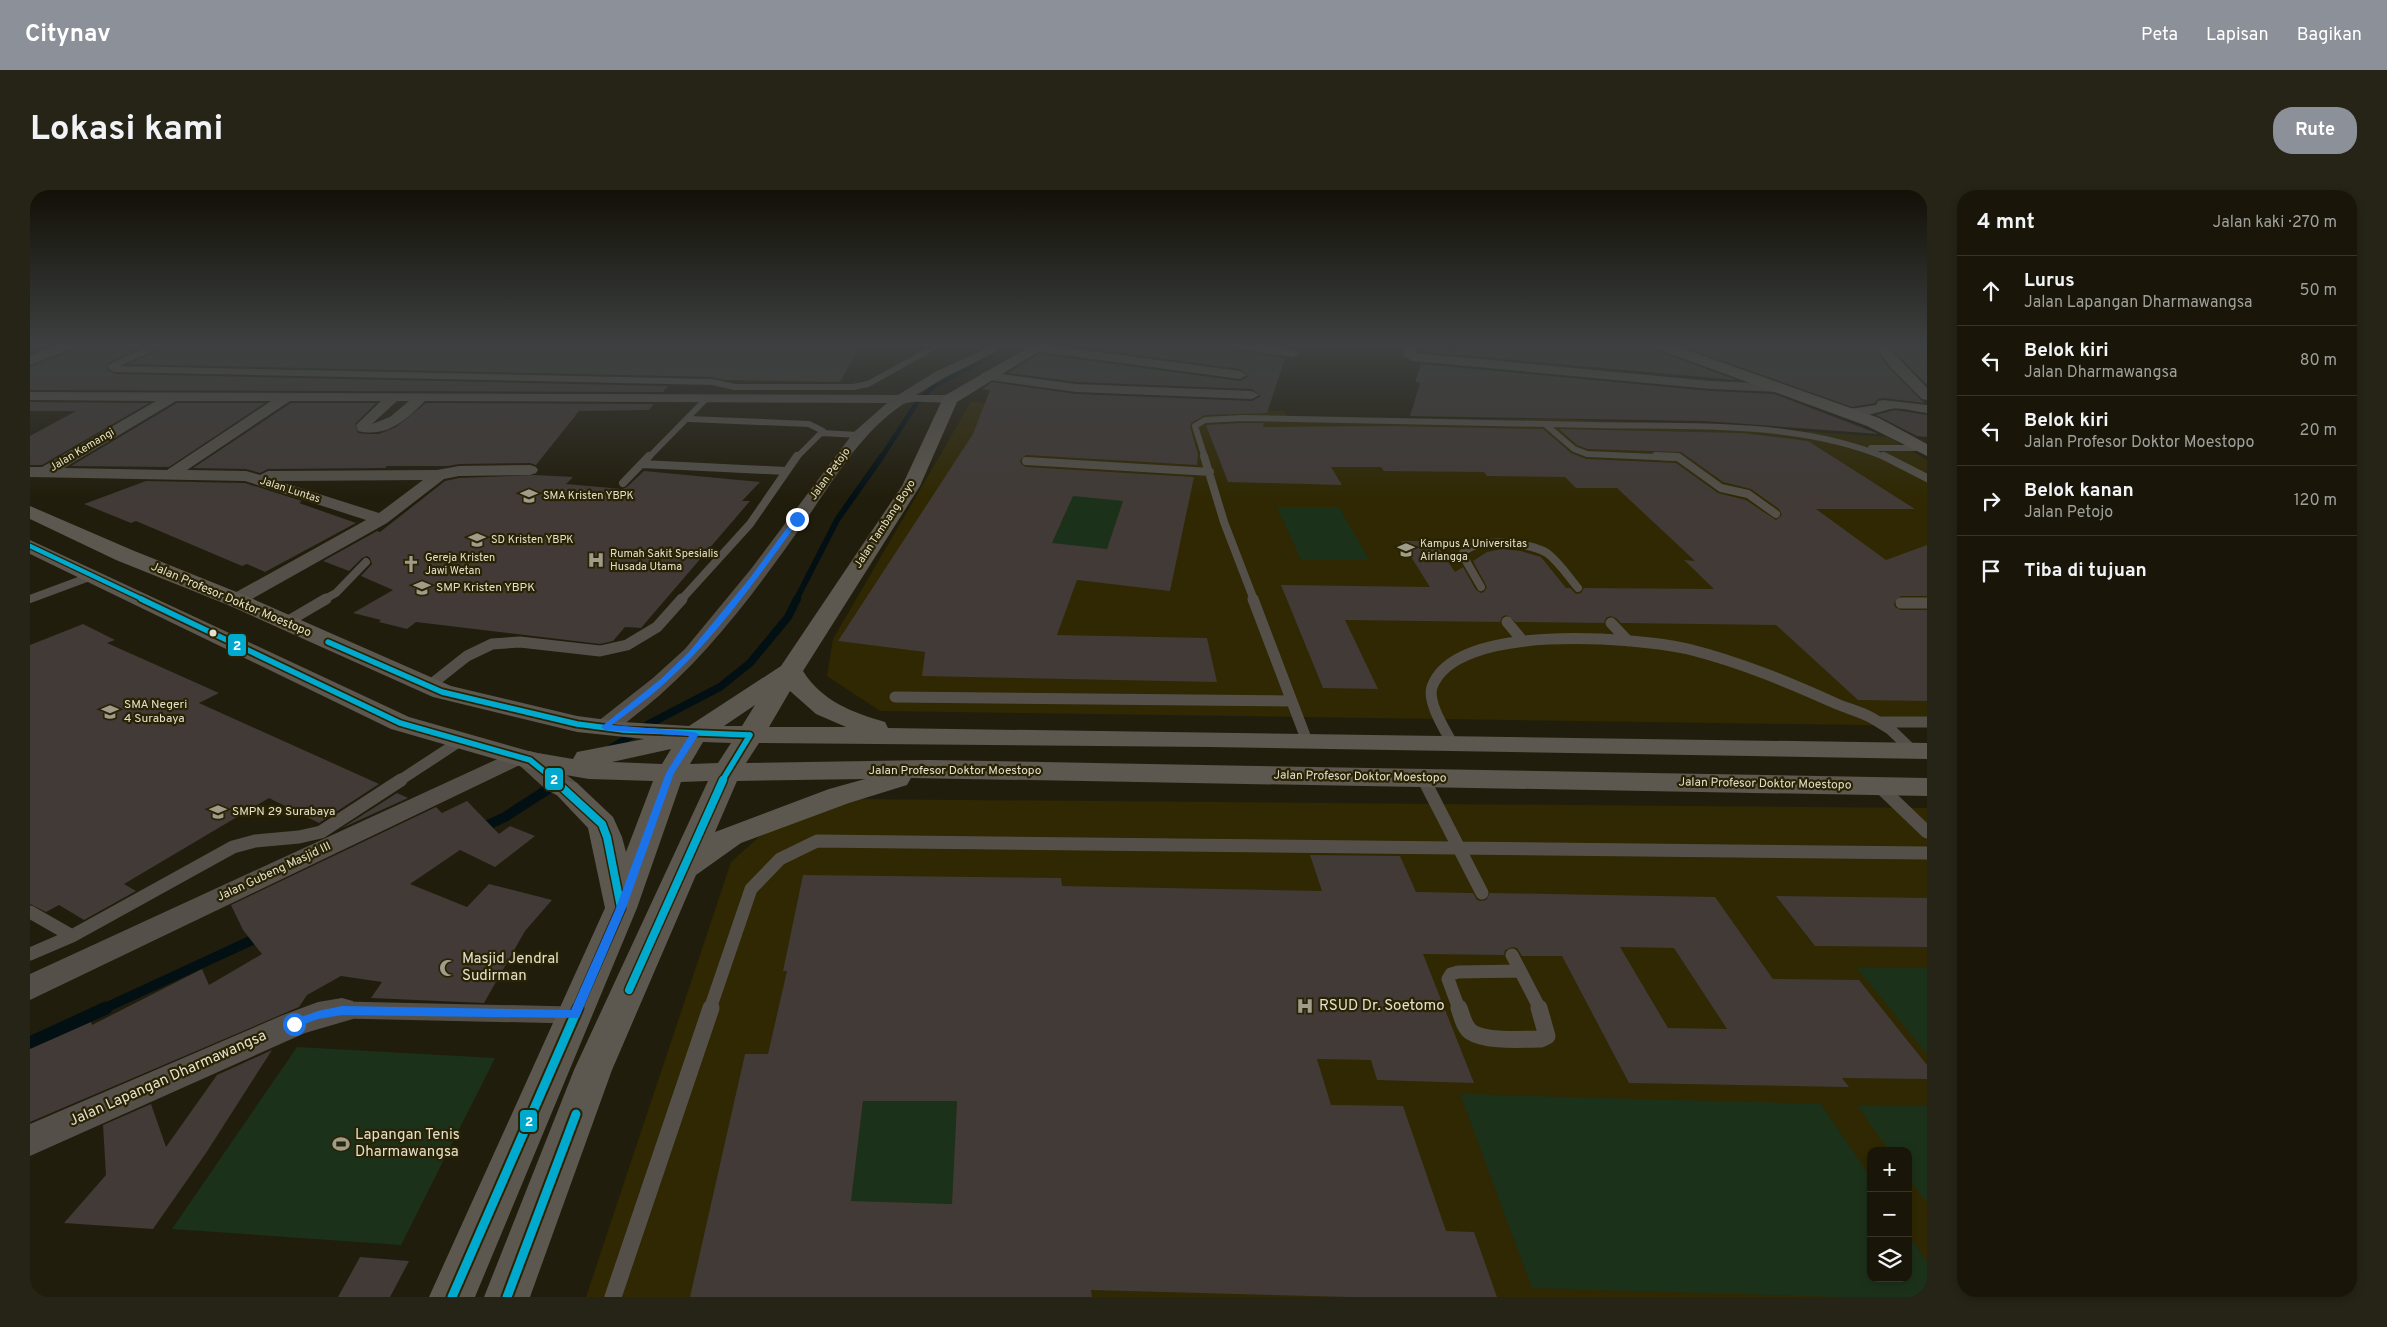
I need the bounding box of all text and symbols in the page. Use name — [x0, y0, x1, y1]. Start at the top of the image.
text: Citynav — [25, 20, 111, 50]
text: Peta — [2141, 24, 2178, 47]
text: Lapisan — [2206, 24, 2269, 47]
text: Bagikan — [2297, 24, 2362, 47]
button: Rute — [2273, 107, 2357, 154]
text: Lokasi kami — [30, 108, 223, 152]
text: 4 mnt — [1977, 209, 2035, 236]
text: Jalan kaki · 270 m — [2213, 213, 2337, 233]
text: Lurus — [2024, 269, 2075, 293]
icon: ahead — [1977, 277, 2005, 305]
text: 50 m — [2300, 281, 2337, 301]
text: Jalan Lapangan Dharmawangsa — [2024, 293, 2253, 313]
text: Belok kiri — [2024, 339, 2109, 363]
icon: left — [1977, 347, 2005, 375]
text: 80 m — [2300, 351, 2337, 371]
text: Jalan Dharmawangsa — [2024, 363, 2177, 383]
text: Belok kiri — [2024, 409, 2109, 433]
icon: left — [1977, 417, 2005, 445]
text: 20 m — [2300, 421, 2337, 441]
street label: Jalan Kemangi — [47, 425, 117, 475]
text: Jalan Profesor Doktor Moestopo — [2024, 433, 2255, 453]
street label: Jalan Petojo — [806, 445, 854, 503]
street label: Jalan Luntas — [258, 474, 322, 506]
street label: Jalan Tambang Boyo — [851, 477, 919, 571]
text: Belok kanan — [2024, 479, 2134, 503]
school or university icon: SMA Kristen YBPK — [519, 486, 539, 506]
icon: right — [1977, 487, 2005, 515]
place label: SMA Kristen YBPK — [543, 489, 634, 503]
text: 120 m — [2294, 491, 2337, 511]
text: Jalan Petojo — [2024, 503, 2113, 523]
route end — [786, 508, 809, 531]
school or university icon: SD Kristen YBPK — [467, 530, 487, 550]
place label: SD Kristen YBPK — [491, 533, 574, 547]
place label: Kampus A Universitas Airlangga — [1420, 537, 1527, 564]
school or university icon: Kampus A Universitas Airlangga — [1396, 540, 1416, 560]
place label: Rumah Sakit Spesialis Husada Utama — [610, 547, 718, 574]
hospital icon: Rumah Sakit Spesialis Husada Utama — [586, 550, 606, 570]
place label: Gereja Kristen Jawi Wetan — [425, 551, 495, 578]
church icon: Gereja Kristen Jawi Wetan — [401, 554, 421, 574]
icon: arrive — [1977, 557, 2005, 585]
street label: Jalan Profesor Doktor Moestopo — [148, 559, 314, 641]
text: Tiba di tujuan — [2024, 559, 2147, 583]
school or university icon: SMP Kristen YBPK — [412, 578, 432, 598]
place label: SMP Kristen YBPK — [436, 580, 535, 596]
unlabelled marker — [208, 628, 218, 638]
line badge: 2 — [227, 633, 247, 657]
text: 2 — [233, 638, 241, 655]
place label: SMA Negeri 4 Surabaya — [124, 697, 187, 727]
school or university icon: SMA Negeri 4 Surabaya — [100, 702, 120, 722]
street label: Jalan Profesor Doktor Moestopo — [869, 763, 1042, 779]
line badge: 2 — [544, 767, 564, 791]
street label: Jalan Profesor Doktor Moestopo — [1273, 767, 1447, 787]
text: 2 — [550, 772, 558, 789]
street label: Jalan Profesor Doktor Moestopo — [1678, 774, 1852, 794]
school or university icon: SMPN 29 Surabaya — [208, 802, 228, 822]
place label: SMPN 29 Surabaya — [232, 804, 335, 820]
street label: Jalan Gubeng Masjid III — [214, 839, 334, 905]
place label: Masjid Jendral Sudirman — [462, 950, 559, 986]
mosque icon: Masjid Jendral Sudirman — [438, 958, 458, 978]
hospital icon: RSUD Dr. Soetomo — [1295, 996, 1315, 1016]
place label: RSUD Dr. Soetomo — [1319, 997, 1445, 1016]
route start — [283, 1013, 306, 1036]
street label: Jalan Lapangan Dharmawangsa — [66, 1027, 270, 1131]
line badge: 2 — [519, 1109, 538, 1133]
text: 2 — [525, 1114, 533, 1131]
place label: Lapangan Tenis Dharmawangsa — [355, 1126, 460, 1162]
sports icon: Lapangan Tenis Dharmawangsa — [331, 1134, 351, 1154]
map controls — [1867, 1147, 1912, 1282]
button: + — [1867, 1147, 1912, 1192]
button: − — [1867, 1192, 1912, 1237]
button: layers — [1867, 1237, 1912, 1282]

